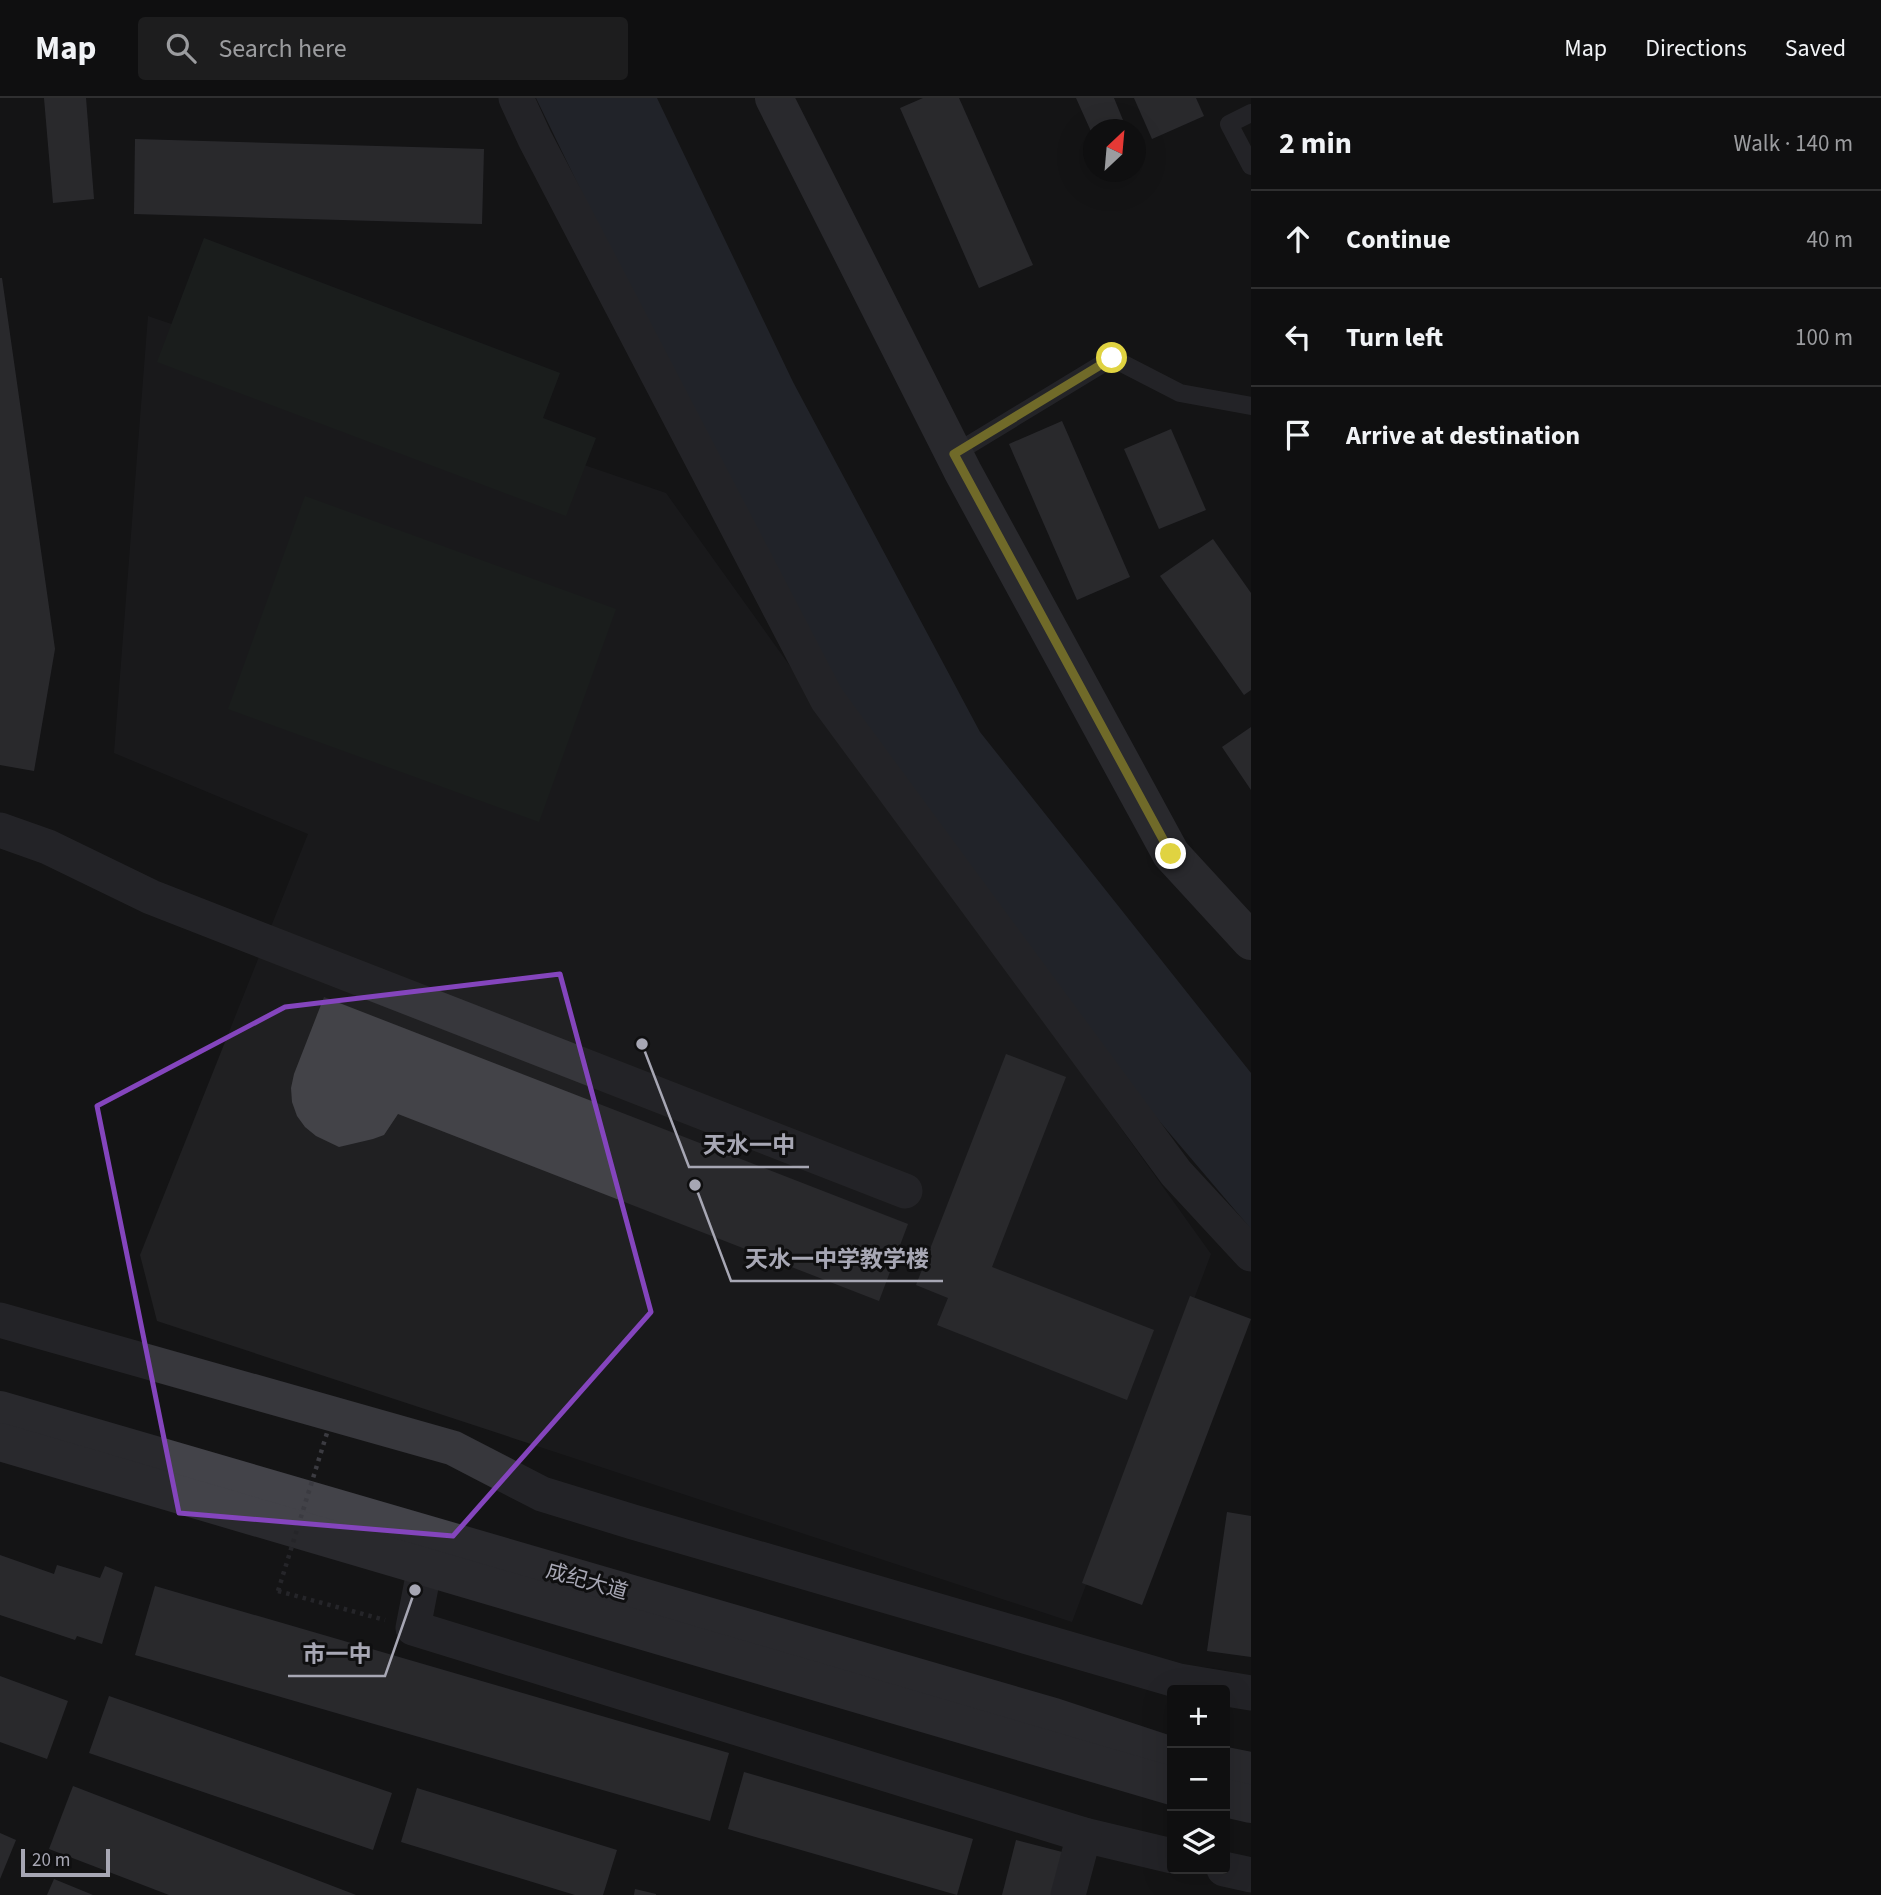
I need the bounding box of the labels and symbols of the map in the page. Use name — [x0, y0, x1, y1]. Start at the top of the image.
north arrow — [1083, 119, 1146, 182]
route start — [1096, 342, 1127, 373]
route end — [1155, 838, 1186, 869]
callout: 天水一中 — [689, 1123, 809, 1167]
text: 天水一中 — [703, 1129, 795, 1162]
callout: 天水一中学教学楼 — [731, 1237, 943, 1281]
text: 天水一中学教学楼 — [745, 1243, 929, 1276]
street label: 成纪大道 — [542, 1555, 632, 1607]
callout: 市一中 — [288, 1632, 385, 1676]
text: 市一中 — [303, 1638, 372, 1671]
scale bar — [21, 1846, 110, 1878]

